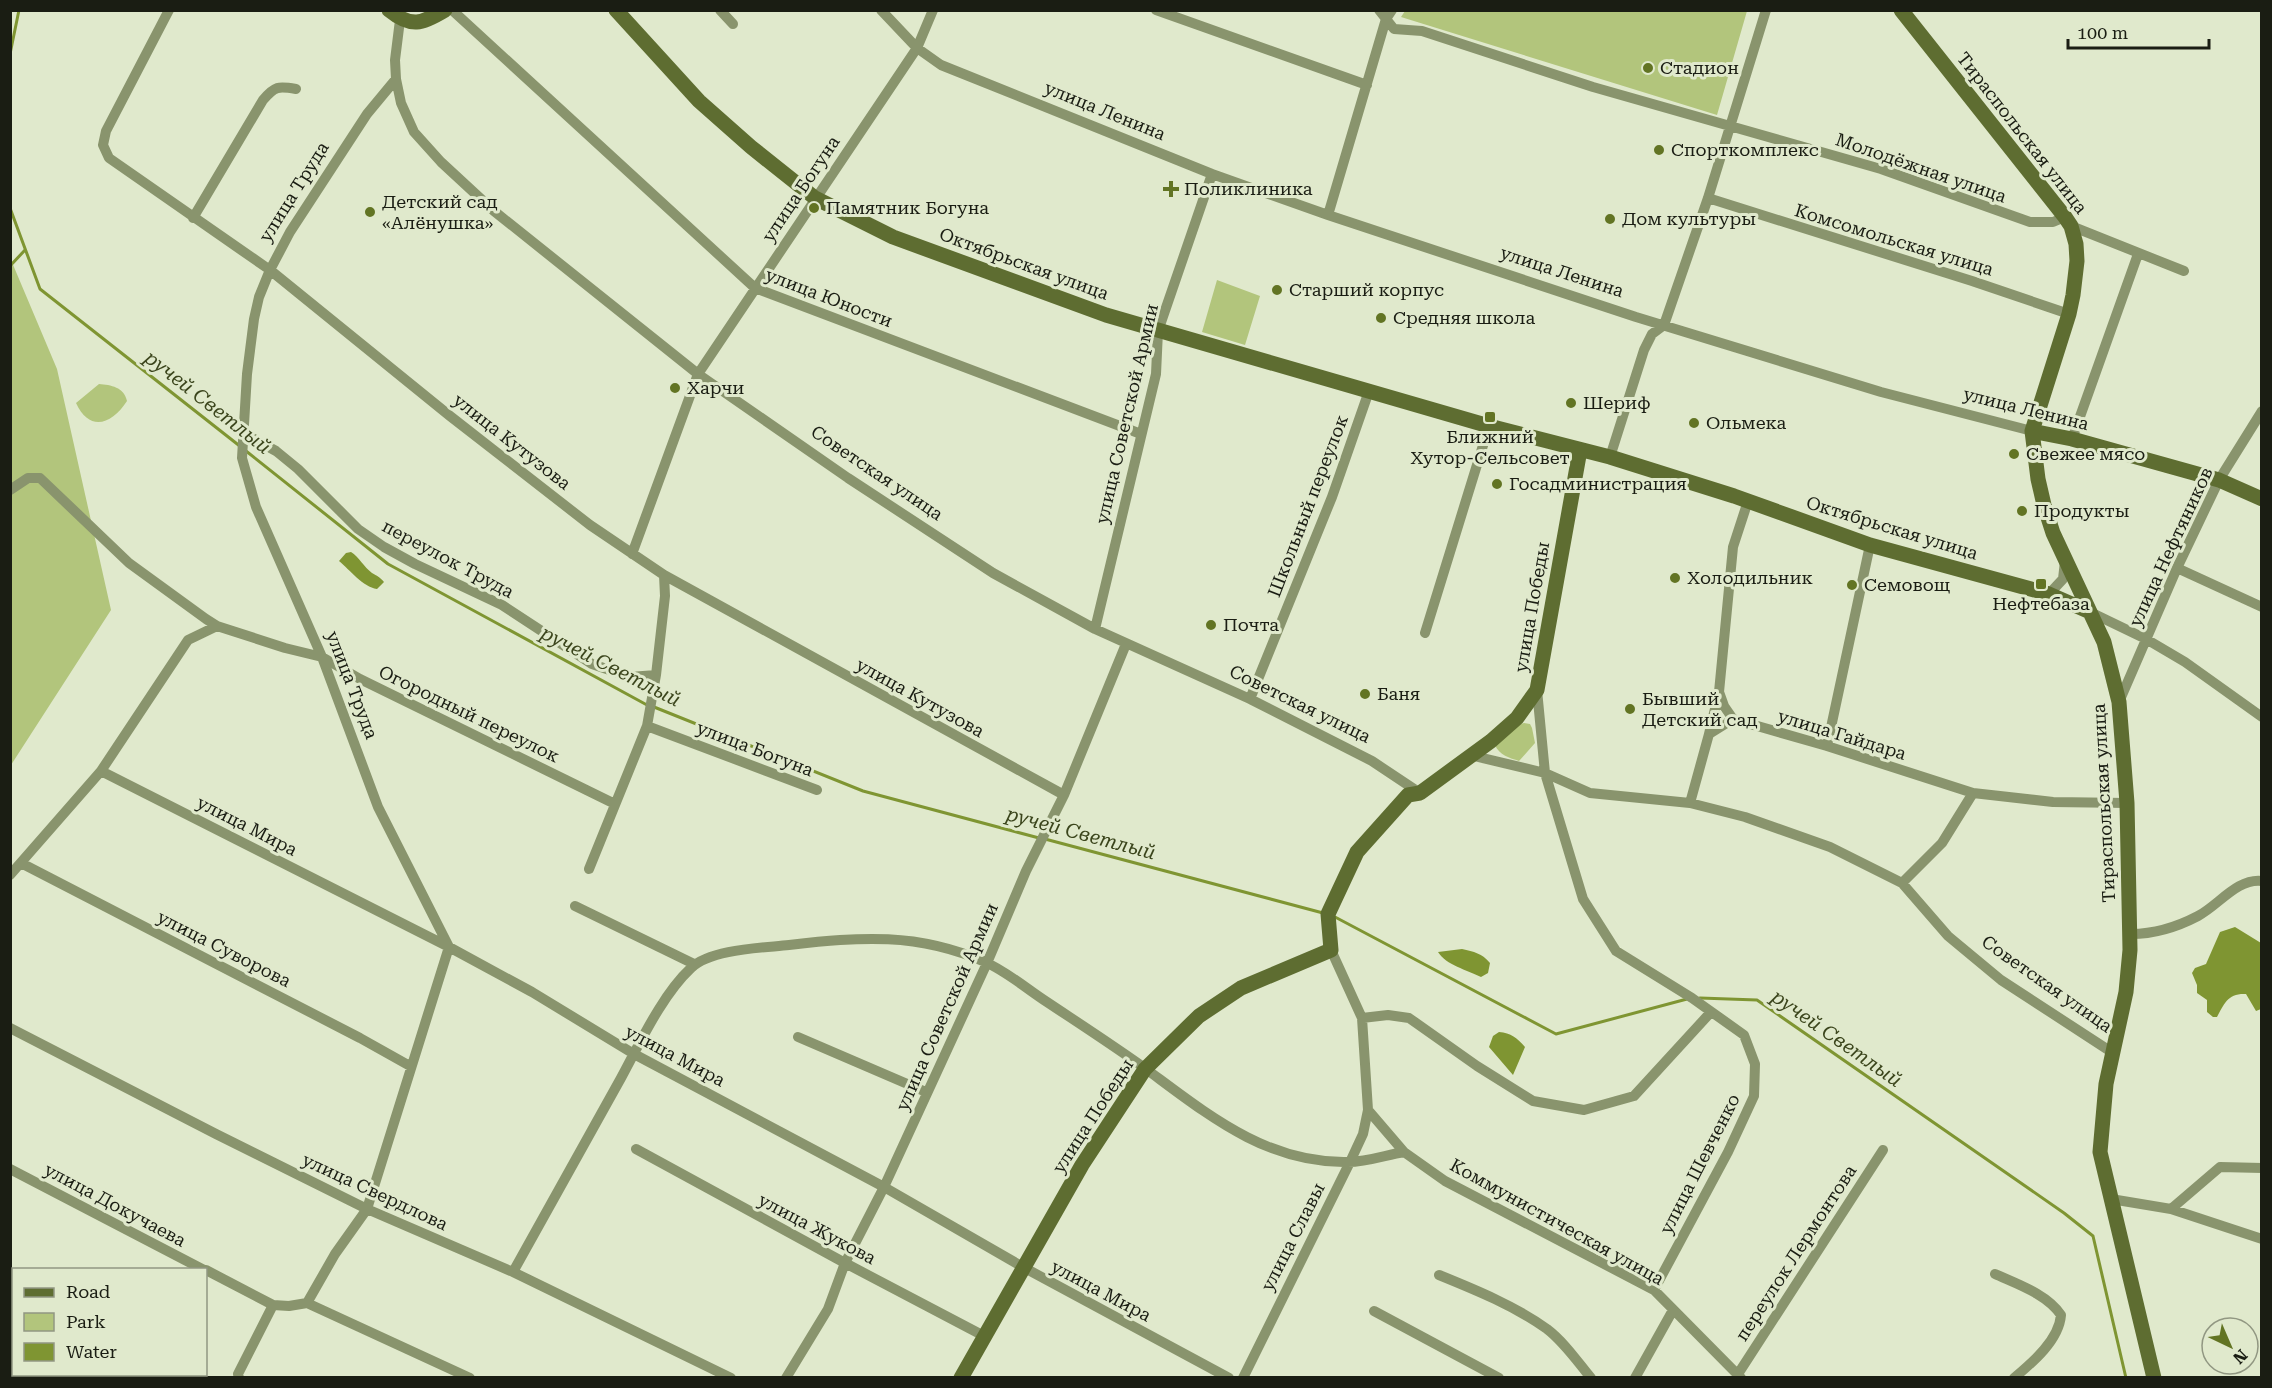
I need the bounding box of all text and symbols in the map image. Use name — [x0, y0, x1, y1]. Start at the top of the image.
scale bar — [2068, 12, 2209, 50]
text: 100 m — [2077, 22, 2128, 43]
street label: Тираспольская улица — [1953, 48, 2092, 218]
place label: Стадион — [1660, 57, 1739, 78]
marker: Стадион — [1641, 61, 1655, 75]
street label: улица Ленина — [1042, 77, 1169, 144]
street label: Молодёжная улица — [1833, 128, 2009, 207]
street label: улица Богуна — [757, 132, 844, 246]
street label: улица Труда — [254, 138, 333, 246]
place label: Спорткомплекс — [1671, 139, 1819, 160]
marker: Спорткомплекс — [1652, 143, 1666, 157]
place label: Поликлиника — [1184, 178, 1313, 199]
marker: Поликлиника — [1162, 180, 1180, 198]
place label: Детский сад «Алёнушка» — [382, 191, 498, 233]
place label: Памятник Богуна — [826, 197, 989, 218]
street label: Комсомольская улица — [1792, 199, 1996, 280]
marker: Памятник Богуна — [807, 201, 821, 215]
marker: Детский сад «Алёнушка» — [363, 205, 377, 219]
place label: Дом культуры — [1622, 208, 1756, 229]
marker: Дом культуры — [1603, 212, 1617, 226]
street label: Октябрьская улица — [937, 223, 1112, 304]
street label: улица Ленина — [1498, 242, 1627, 301]
street label: улица Юности — [763, 264, 896, 331]
place label: Старший корпус — [1289, 279, 1444, 300]
marker: Старший корпус — [1270, 283, 1284, 297]
street label: улица Советской Армии — [1091, 302, 1162, 526]
place label: Средняя школа — [1393, 307, 1535, 328]
marker: Средняя школа — [1374, 311, 1388, 325]
water label: ручей Светлый — [138, 344, 276, 459]
place label: Харчи — [687, 377, 744, 398]
marker: Харчи — [668, 381, 682, 395]
street label: улица Ленина — [1961, 383, 2091, 434]
street label: улица Кутузова — [449, 389, 575, 494]
place label: Шериф — [1583, 392, 1651, 413]
marker: Шериф — [1564, 396, 1578, 410]
marker: Ближний Хутор-Сельсовет — [1483, 410, 1497, 424]
street label: Школьный переулок — [1263, 412, 1352, 600]
place label: Ольмека — [1706, 412, 1786, 433]
marker: Ольмека — [1687, 416, 1701, 430]
street label: Советская улица — [807, 421, 947, 525]
place label: Ближний Хутор-Сельсовет — [1410, 426, 1570, 468]
place label: Свежее мясо — [2026, 443, 2145, 464]
marker: Свежее мясо — [2007, 447, 2021, 461]
street label: улица Нефтяников — [2124, 464, 2217, 630]
place label: Госадминистрация — [1509, 473, 1687, 494]
marker: Госадминистрация — [1490, 477, 1504, 491]
street label: Октябрьская улица — [1804, 491, 1981, 564]
place label: Продукты — [2034, 500, 2130, 521]
marker: Продукты — [2015, 504, 2029, 518]
street label: переулок Труда — [379, 515, 518, 602]
street label: улица Победы — [1510, 540, 1553, 674]
place label: Холодильник — [1687, 567, 1813, 588]
marker: Холодильник — [1668, 571, 1682, 585]
place label: Семовощ — [1864, 574, 1950, 595]
marker: Нефтебаза — [2034, 577, 2048, 591]
marker: Семовощ — [1845, 578, 1859, 592]
place label: Нефтебаза — [1992, 593, 2090, 614]
place label: Почта — [1223, 614, 1279, 635]
marker: Почта — [1204, 618, 1218, 632]
water label: ручей Светлый — [535, 619, 685, 712]
street label: улица Труда — [322, 628, 383, 742]
street label: улица Кутузова — [852, 654, 988, 742]
street label: Советская улица — [1226, 660, 1374, 747]
street label: Огородный переулок — [375, 661, 563, 766]
place label: Баня — [1377, 683, 1420, 704]
marker: Баня — [1358, 687, 1372, 701]
place label: Бывший Детский сад — [1642, 688, 1758, 730]
marker: Бывший Детский сад — [1623, 702, 1637, 716]
street label: Тираспольская улица — [2088, 703, 2119, 903]
street label: улица Гайдара — [1775, 705, 1909, 764]
street label: улица Богуна — [694, 717, 817, 781]
street label: улица Мира — [193, 791, 301, 860]
water label: ручей Светлый — [1002, 801, 1158, 864]
street label: улица Советской Армии — [891, 900, 1002, 1114]
street label: улица Суворова — [154, 906, 295, 991]
street label: Советская улица — [1978, 931, 2117, 1037]
water label: ручей Светлый — [1766, 983, 1907, 1092]
street label: улица Мира — [622, 1020, 729, 1091]
street label: улица Победы — [1048, 1054, 1138, 1177]
street label: улица Шевченко — [1655, 1090, 1744, 1237]
street label: улица Свердлова — [299, 1149, 452, 1235]
street label: Коммунистическая улица — [1447, 1154, 1668, 1289]
street label: улица Докучаева — [41, 1158, 190, 1251]
street label: переулок Лермонтова — [1731, 1161, 1861, 1345]
street label: улица Славы — [1256, 1179, 1329, 1294]
street label: улица Жукова — [755, 1189, 880, 1268]
street label: улица Мира — [1048, 1255, 1155, 1326]
legend — [12, 1268, 207, 1376]
text: Road — [66, 1281, 111, 1302]
text: Park — [66, 1311, 106, 1332]
north arrow — [2200, 1316, 2260, 1376]
text: Water — [66, 1341, 117, 1362]
text: N — [2229, 1345, 2251, 1368]

